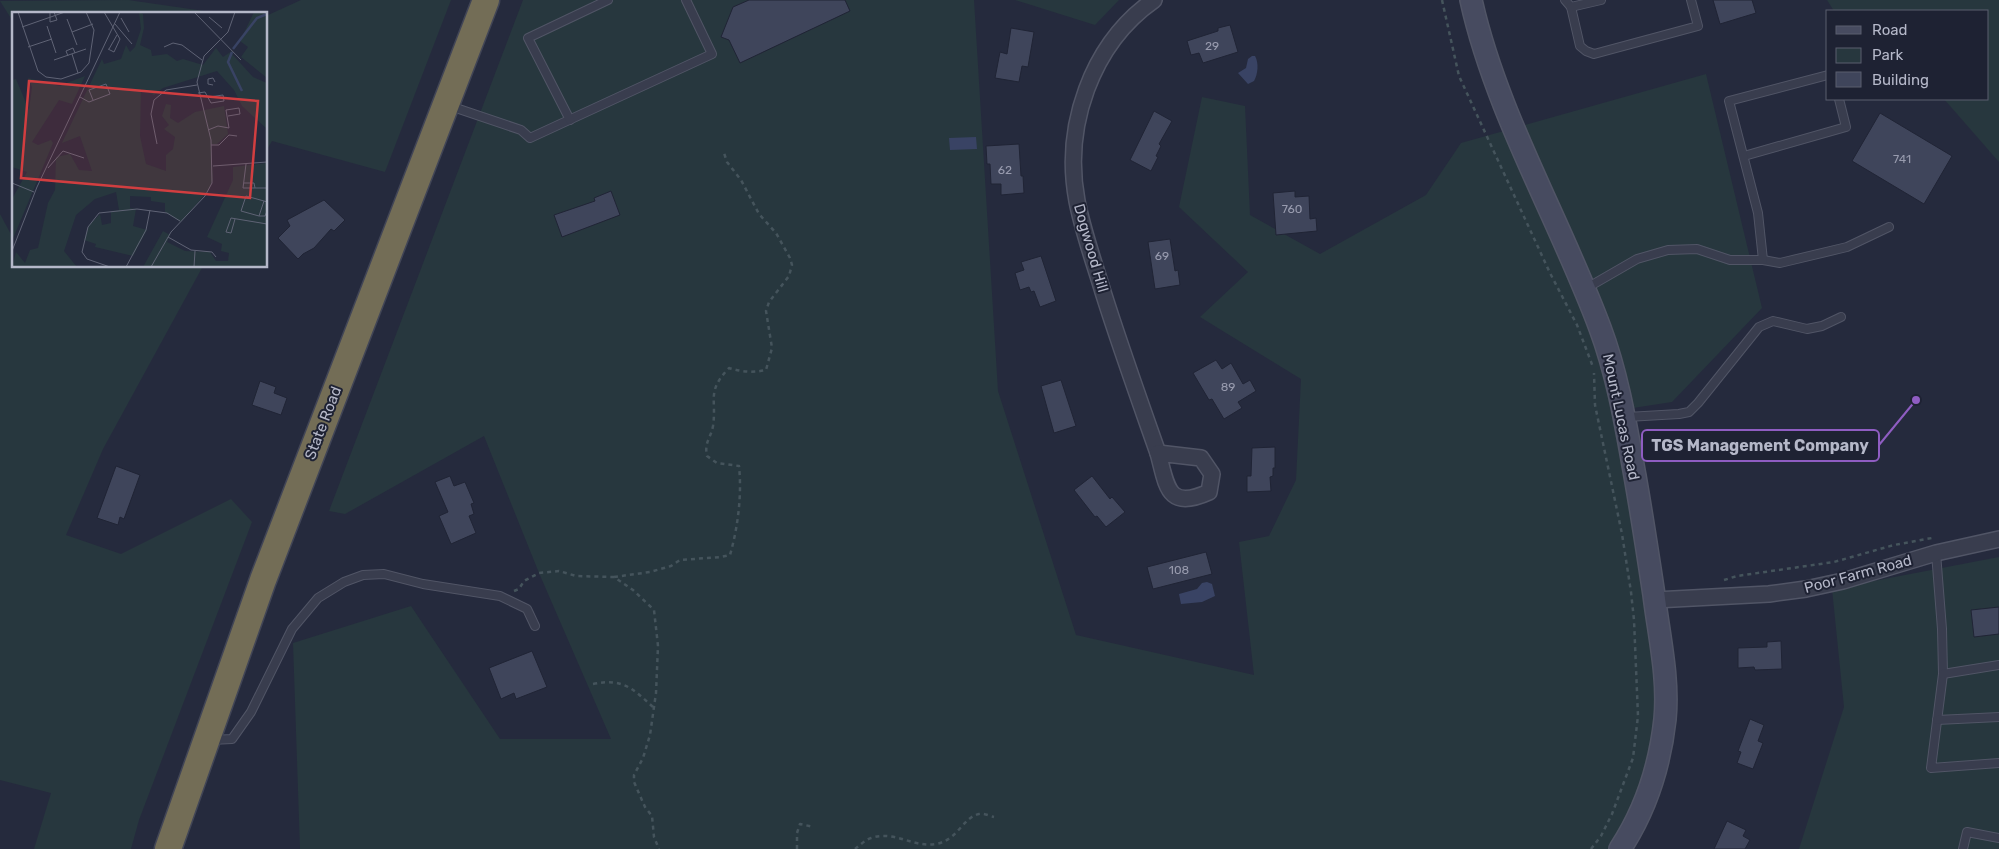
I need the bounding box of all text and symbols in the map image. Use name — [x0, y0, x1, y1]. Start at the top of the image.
legend — [1826, 10, 1989, 100]
inset map — [12, 12, 268, 268]
text: Road — [1872, 21, 1908, 39]
house number: 29 — [1205, 39, 1219, 53]
text: Park — [1872, 46, 1903, 64]
text: Building — [1872, 71, 1929, 89]
house number: 741 — [1893, 152, 1911, 166]
house number: 62 — [998, 163, 1012, 177]
street label: Dogwood Hill — [1070, 202, 1112, 294]
house number: 760 — [1282, 202, 1302, 216]
house number: 69 — [1155, 249, 1169, 263]
street label: Mount Lucas Road — [1599, 352, 1643, 482]
house number: 89 — [1221, 380, 1235, 394]
street label: State Road — [301, 384, 345, 462]
callout: TGS Management Company — [1642, 430, 1879, 461]
text: TGS Management Company — [1651, 436, 1869, 455]
street label: Poor Farm Road — [1802, 551, 1914, 597]
house number: 108 — [1169, 563, 1189, 577]

